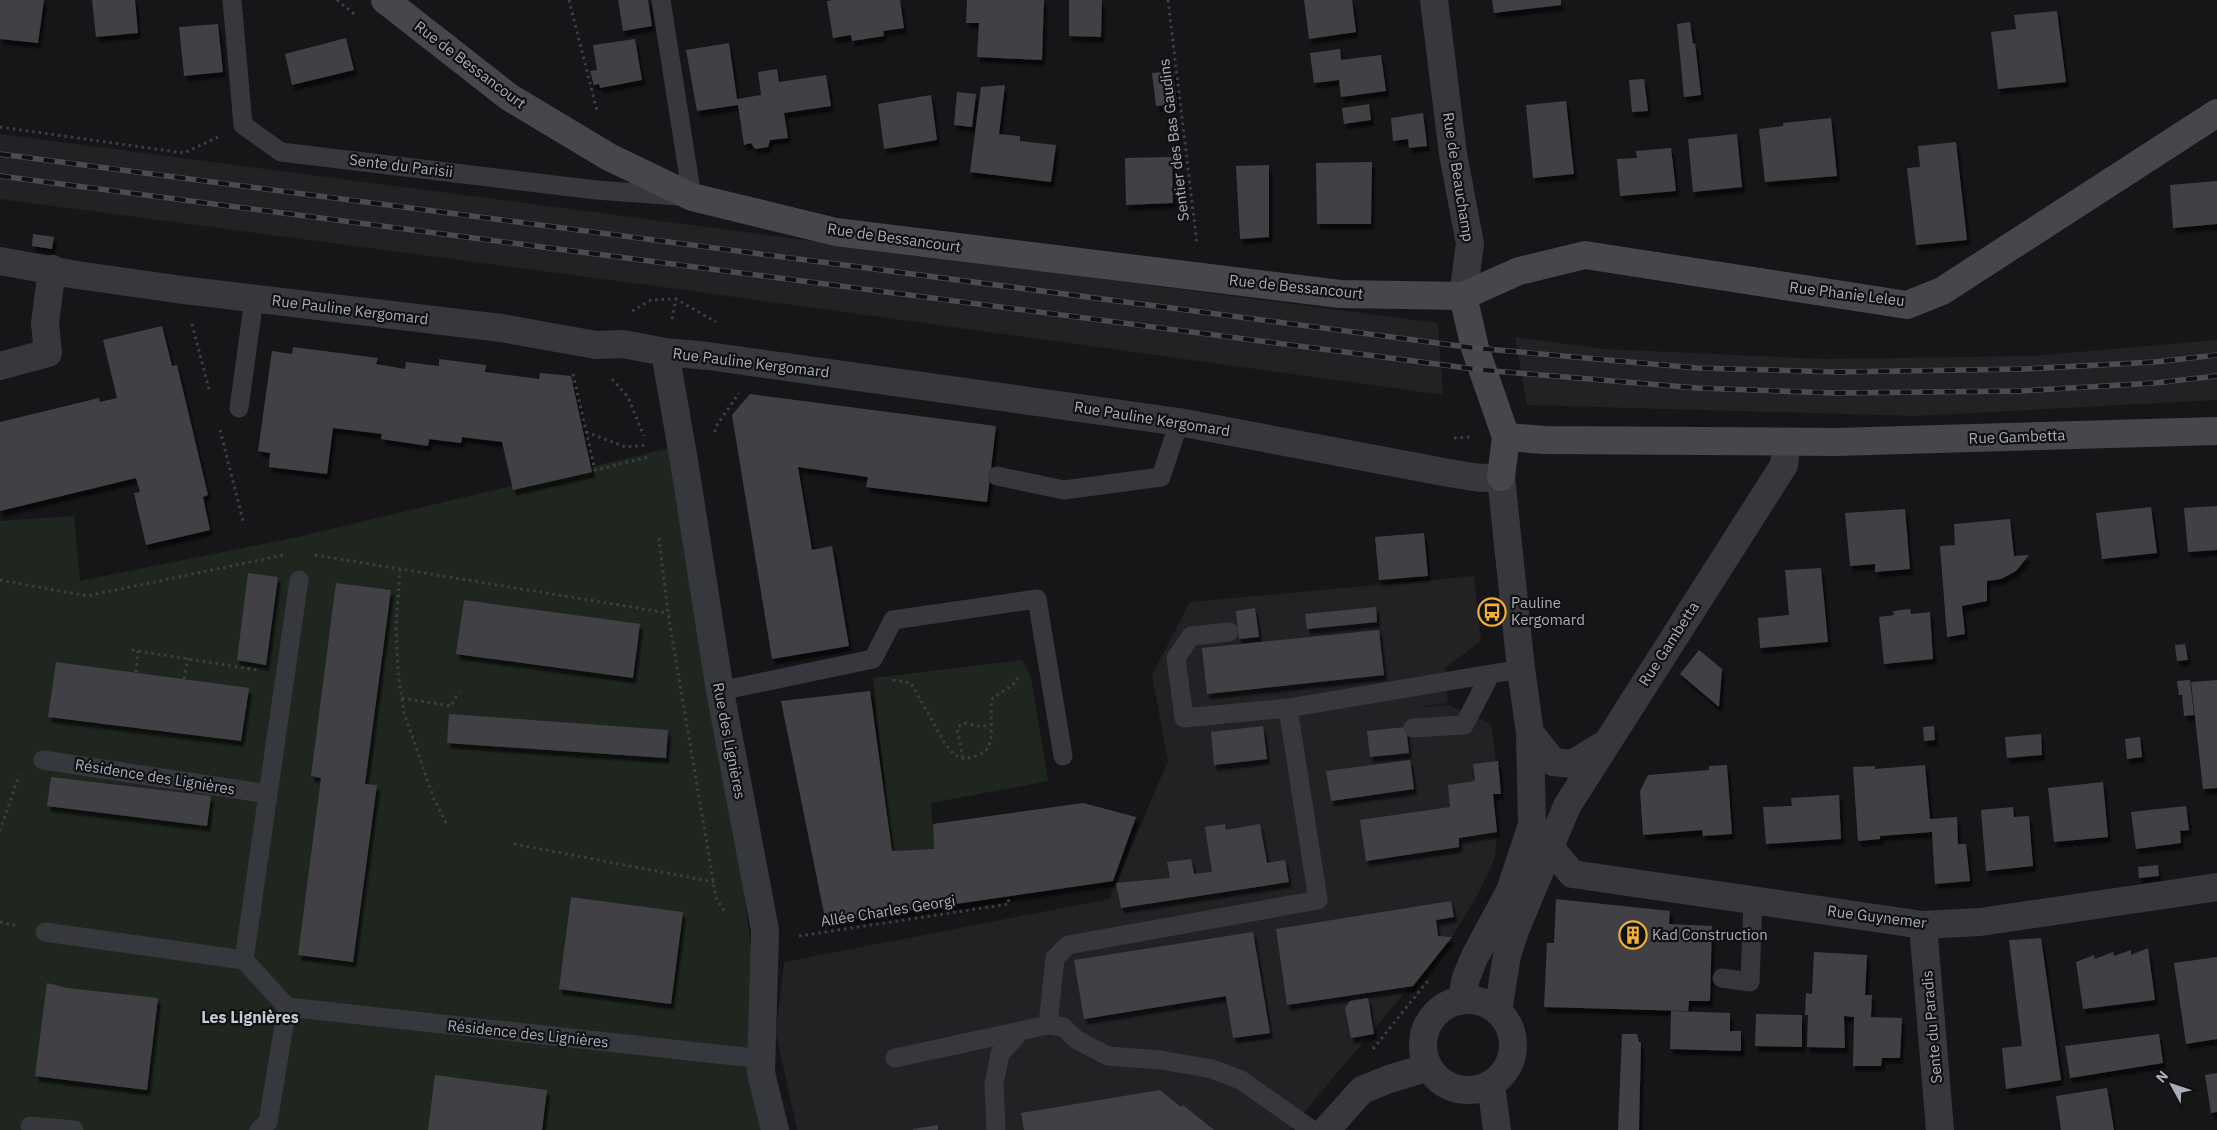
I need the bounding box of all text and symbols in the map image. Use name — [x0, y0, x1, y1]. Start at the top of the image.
street label: Rue de Bessancourt — [411, 16, 530, 113]
street label: Sentier des Bas Gaudins — [1154, 58, 1193, 222]
street label: Rue de Beauchamp — [1439, 111, 1478, 243]
street label: Sente du Parisii — [348, 150, 454, 181]
street label: Rue de Bessancourt — [826, 219, 962, 256]
street label: Rue de Bessancourt — [1228, 270, 1364, 303]
street label: Rue Phanie Leleu — [1788, 277, 1906, 310]
street label: Rue Pauline Kergomard — [271, 290, 429, 329]
street label: Rue Pauline Kergomard — [672, 343, 830, 382]
street label: Rue Pauline Kergomard — [1073, 397, 1231, 440]
street label: Rue Gambetta — [1968, 425, 2066, 448]
place label: Pauline Kergomard — [1511, 593, 1585, 629]
bus stop icon: Pauline Kergomard — [1477, 597, 1507, 627]
street label: Rue Gambetta — [1634, 598, 1703, 689]
street label: Rue des Lignières — [709, 681, 750, 801]
street label: Résidence des Lignières — [74, 754, 236, 799]
street label: Allée Charles Georgi — [819, 890, 957, 931]
street label: Rue Guynemer — [1826, 901, 1928, 932]
building icon: Kad Construction — [1618, 920, 1648, 950]
place label: Kad Construction — [1652, 925, 1768, 944]
street label: Sente du Paradis — [1917, 970, 1946, 1084]
district label: Les Lignières — [201, 1007, 299, 1027]
street label: Résidence des Lignières — [447, 1016, 610, 1051]
north arrow — [2147, 1060, 2197, 1110]
text: N — [2152, 1067, 2172, 1086]

